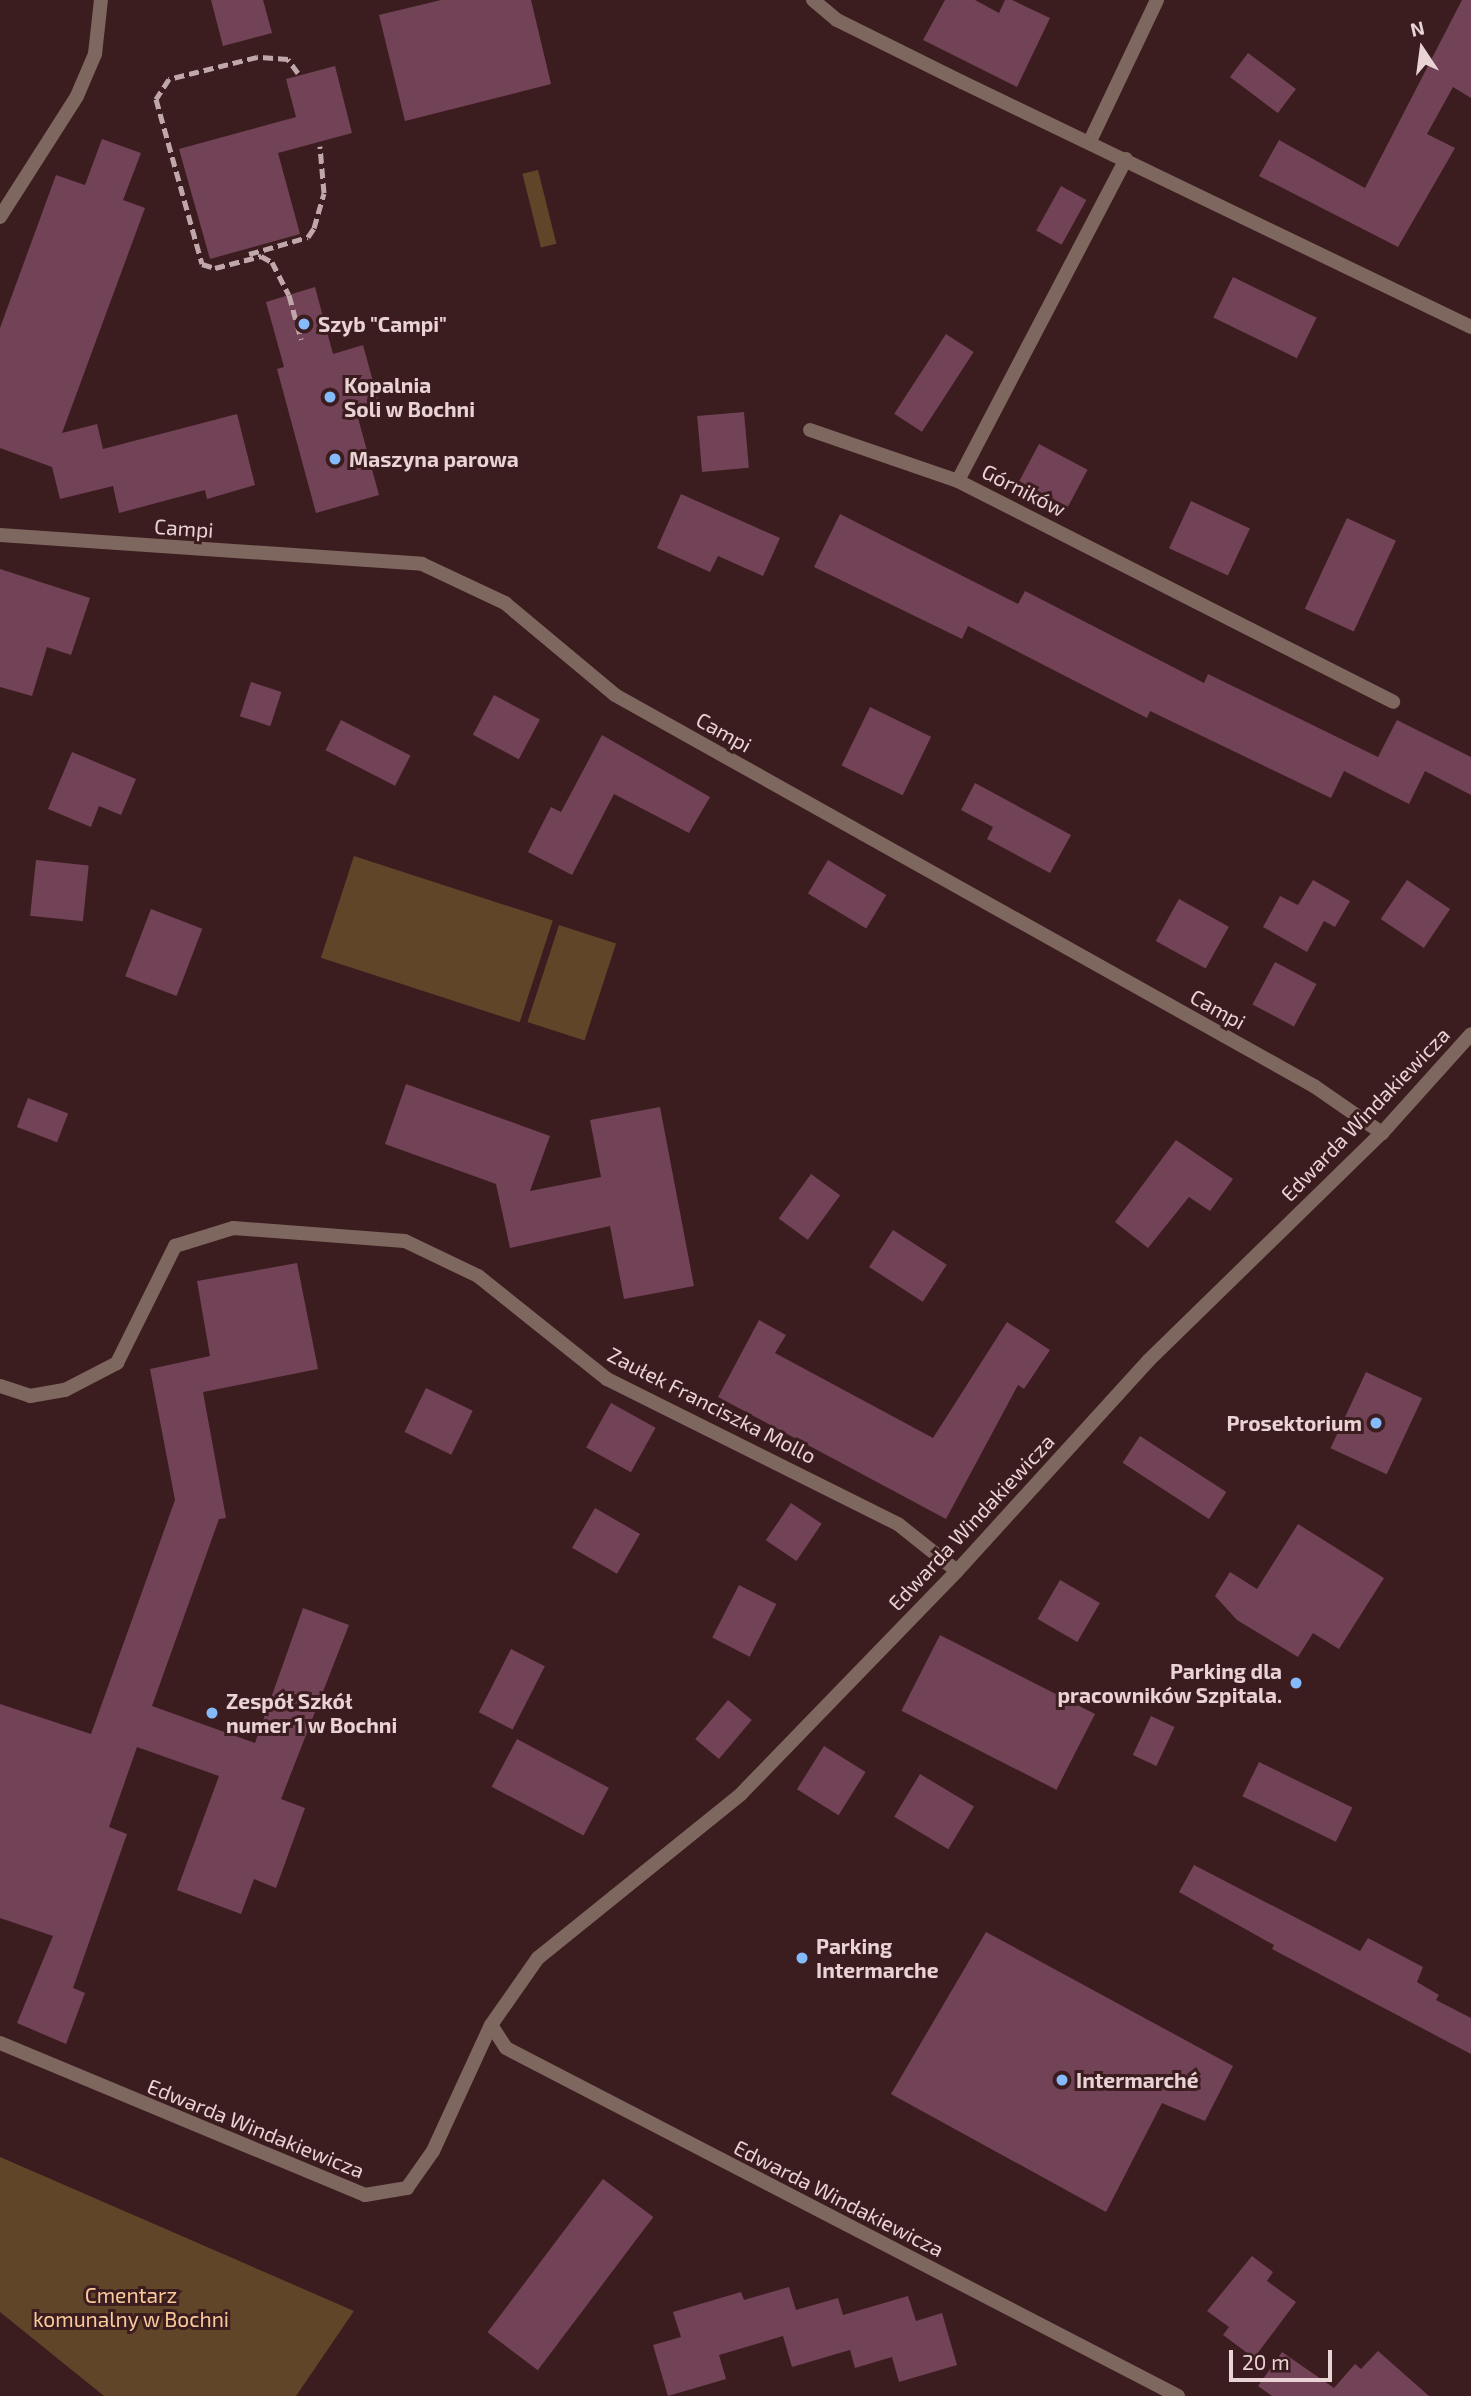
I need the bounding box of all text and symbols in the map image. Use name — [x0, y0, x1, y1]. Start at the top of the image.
north arrow — [1387, 14, 1457, 84]
text: N — [1408, 15, 1426, 41]
place label: Szyb "Campi" — [318, 311, 447, 337]
marker: Szyb "Campi" — [296, 316, 312, 332]
place label: Kopalnia Soli w Bochni — [344, 372, 476, 422]
marker: Kopalnia Soli w Bochni — [322, 389, 338, 405]
place label: Maszyna parowa — [349, 446, 519, 472]
marker: Maszyna parowa — [327, 451, 343, 467]
street label: Górników — [978, 458, 1070, 522]
street label: Campi — [154, 513, 214, 543]
street label: Campi — [692, 707, 756, 757]
street label: Campi — [1186, 984, 1250, 1034]
street label: Edwarda Windakiewicza — [1275, 1022, 1455, 1206]
street label: Zaułek Franciszka Mollo — [604, 1341, 820, 1469]
place label: Prosektorium — [1226, 1410, 1362, 1436]
marker: Prosektorium — [1368, 1415, 1384, 1431]
street label: Edwarda Windakiewicza — [883, 1429, 1059, 1615]
place label: Parking dla pracowników Szpitala. — [1057, 1658, 1282, 1708]
marker: Parking dla pracowników Szpitala. — [1288, 1675, 1304, 1691]
place label: Zespół Szkół numer 1 w Bochni — [226, 1688, 398, 1738]
marker: Zespół Szkół numer 1 w Bochni — [204, 1705, 220, 1721]
place label: Parking Intermarche — [816, 1933, 939, 1983]
marker: Parking Intermarche — [794, 1950, 810, 1966]
place label: Intermarché — [1076, 2067, 1199, 2093]
marker: Intermarché — [1054, 2072, 1070, 2088]
street label: Edwarda Windakiewicza — [144, 2073, 368, 2183]
street label: Edwarda Windakiewicza — [730, 2134, 948, 2262]
park label: Cmentarz komunalny w Bochni — [32, 2282, 230, 2332]
scale bar — [1233, 2336, 1336, 2380]
text: 20 m — [1242, 2349, 1290, 2374]

